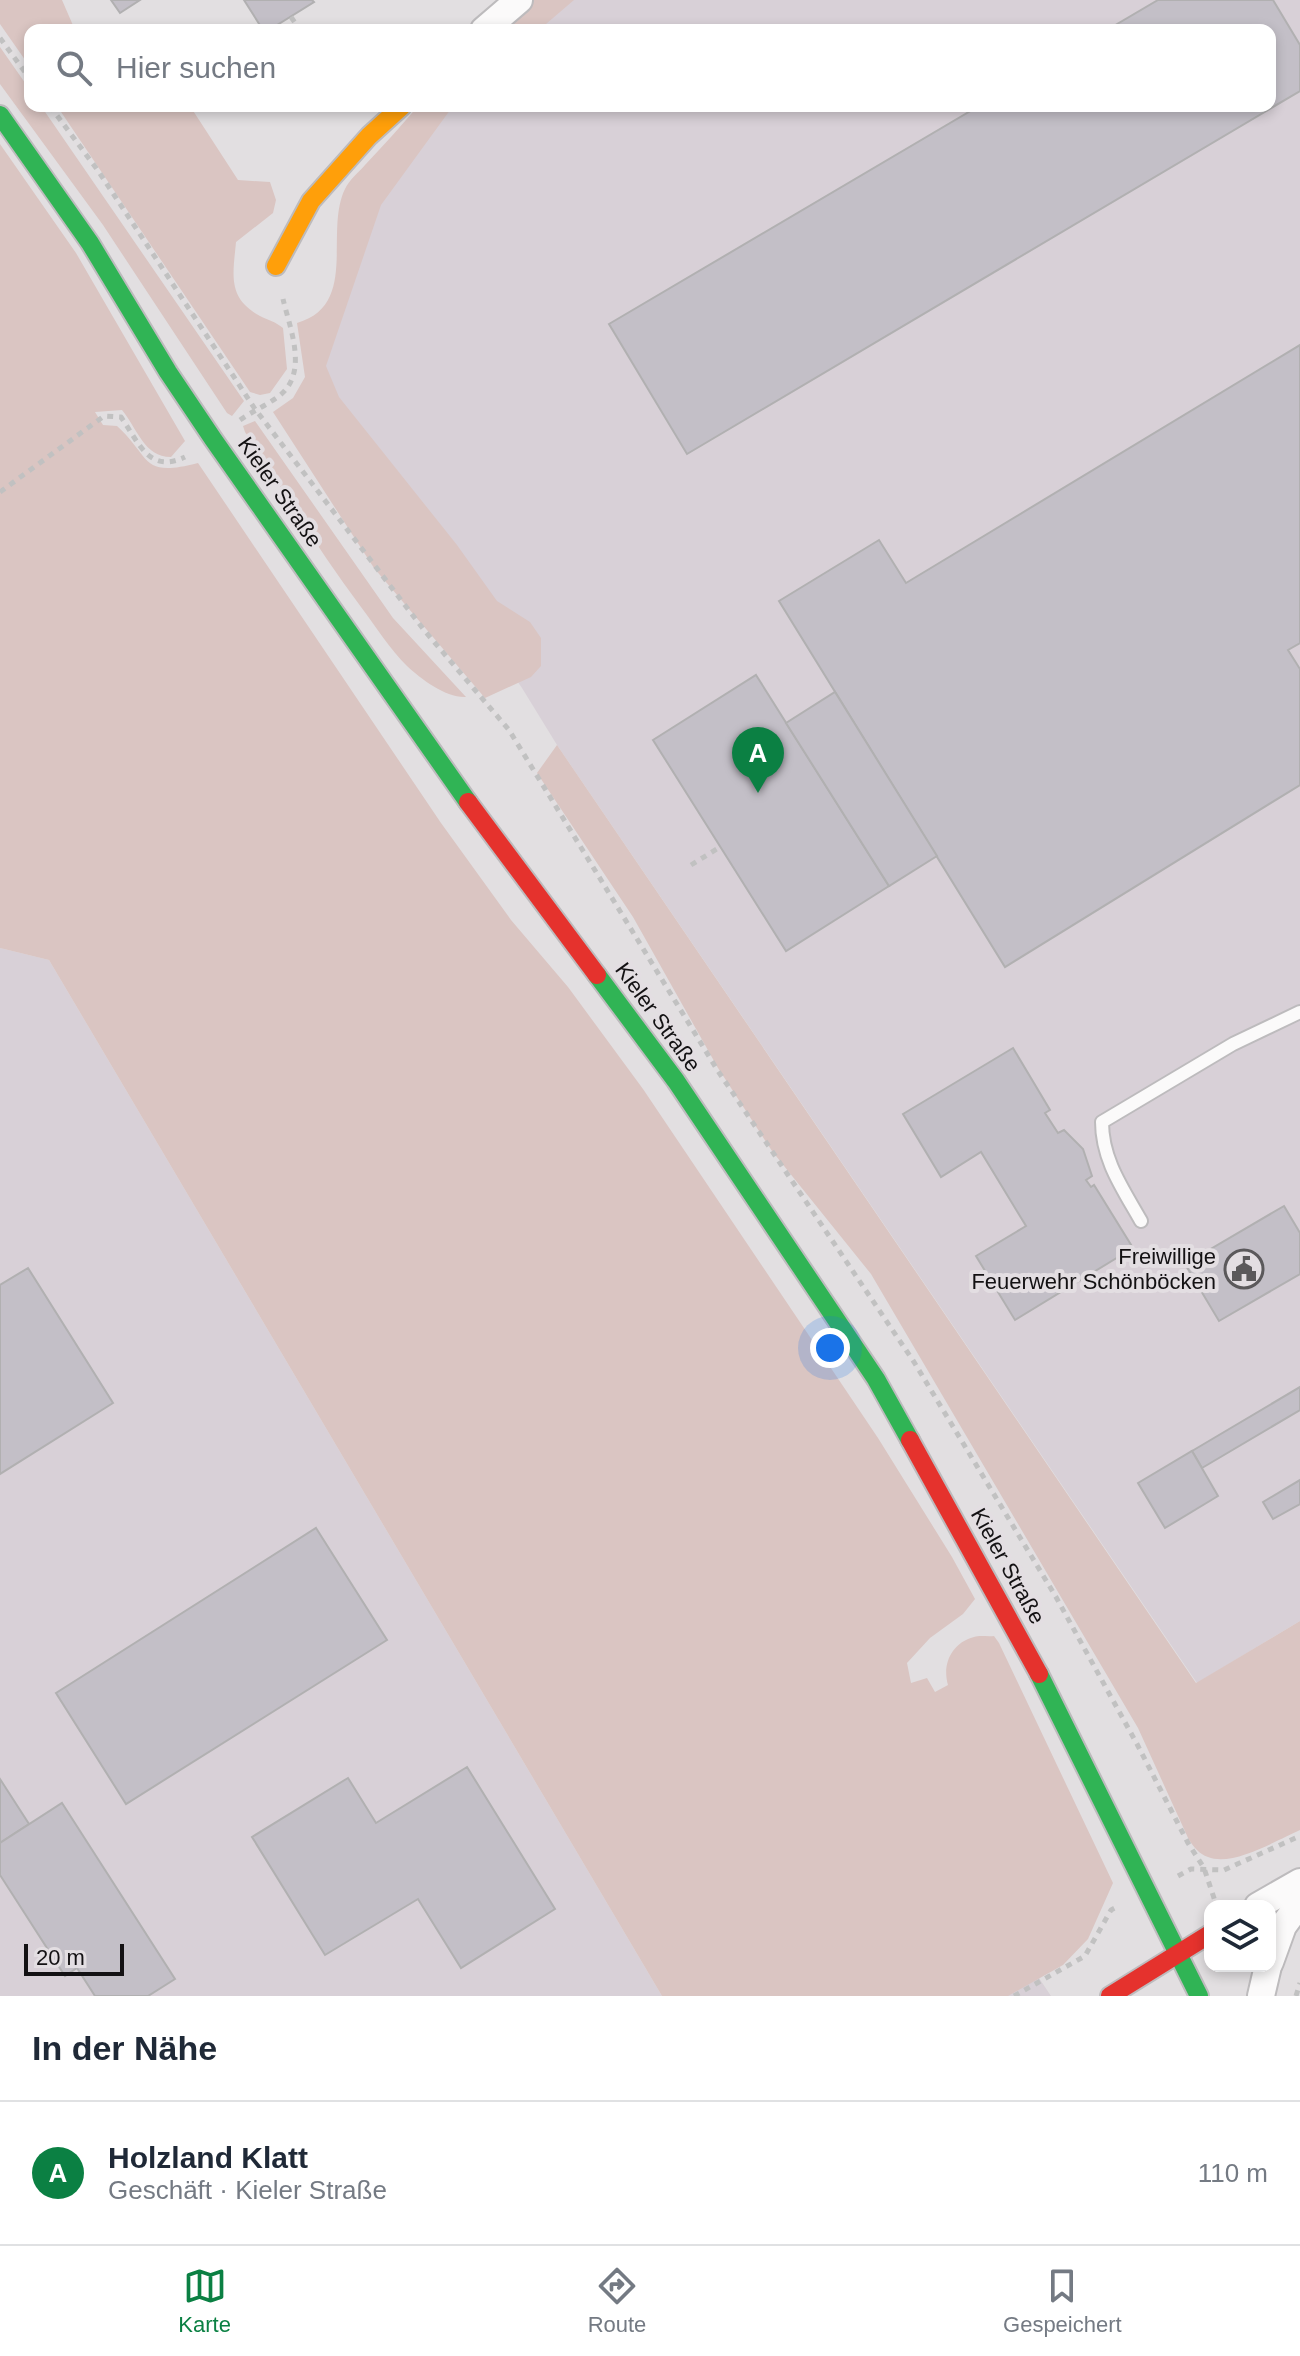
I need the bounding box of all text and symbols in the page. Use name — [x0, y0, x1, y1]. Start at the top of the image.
search box — [24, 24, 1276, 112]
icon: search — [52, 46, 96, 90]
text: Hier suchen — [116, 51, 276, 84]
street label: Kieler Straße — [233, 432, 327, 552]
pin: A — [732, 727, 784, 793]
street label: Kieler Straße — [610, 958, 706, 1076]
place label: Freiwillige Feuerwehr Schönböcken — [971, 1244, 1216, 1294]
public building icon: Freiwillige Feuerwehr Schönböcken — [1223, 1248, 1265, 1290]
your location — [810, 1328, 850, 1368]
street label: Kieler Straße — [966, 1504, 1050, 1628]
map controls — [1204, 1900, 1276, 1972]
button: layers — [1204, 1900, 1276, 1972]
scale bar — [24, 1940, 124, 1976]
text: 20 m — [36, 1945, 85, 1970]
text: In der Nähe — [32, 2029, 217, 2067]
text: Holzland Klatt — [108, 2141, 308, 2174]
text: A — [49, 2158, 67, 2188]
text: 110 m — [1198, 2158, 1268, 2188]
text: Geschäft · Kieler Straße — [108, 2175, 387, 2205]
tab: Karte — [178, 2264, 231, 2338]
tab: Route — [588, 2264, 646, 2338]
tab: Gespeichert — [1003, 2264, 1122, 2338]

